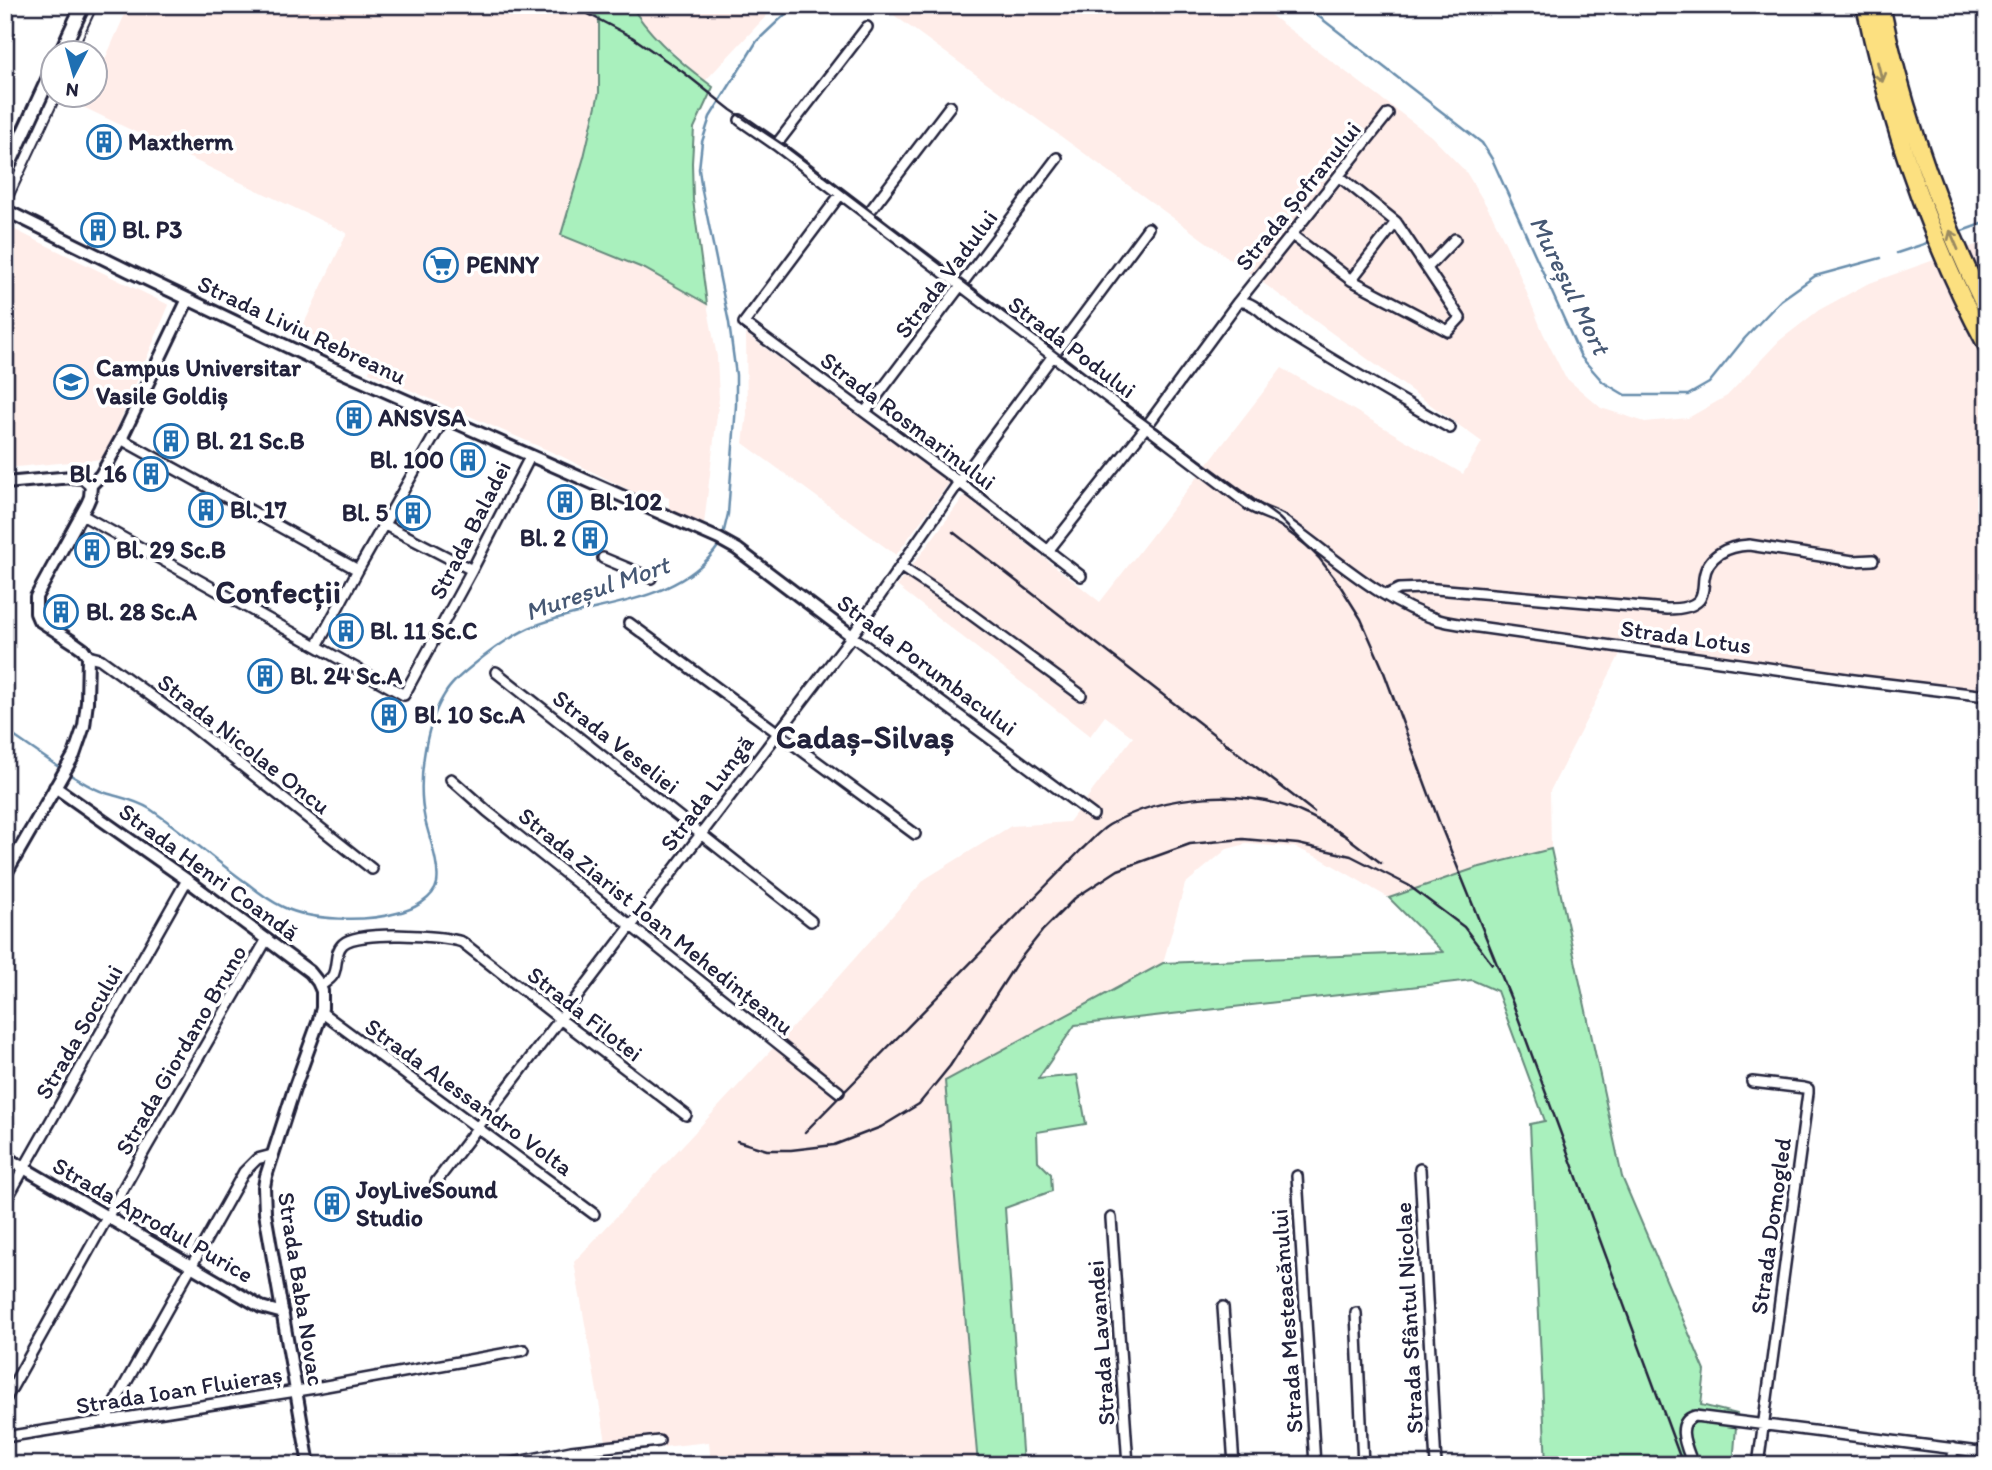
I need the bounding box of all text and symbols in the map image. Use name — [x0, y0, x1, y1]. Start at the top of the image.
north arrow — [38, 38, 108, 108]
one-way arrow — [1874, 60, 1887, 83]
text: N — [65, 78, 80, 103]
street label: Strada Șofranului — [1229, 115, 1367, 276]
building icon: Maxtherm — [85, 123, 123, 161]
place label: Maxtherm — [128, 127, 234, 156]
street label: Strada Vadului — [888, 204, 1003, 344]
water label: Mureșul Mort — [1523, 210, 1618, 362]
building icon: Bl. P3 — [79, 211, 117, 249]
place label: Bl. P3 — [122, 215, 182, 244]
one-way arrow — [1947, 229, 1960, 251]
supermarket icon: PENNY — [422, 246, 460, 284]
place label: PENNY — [466, 250, 539, 279]
street label: Strada Liviu Rebreanu — [193, 268, 411, 391]
street label: Strada Podului — [1003, 289, 1142, 404]
street label: Strada Rosmarinului — [815, 345, 1002, 496]
place label: Campus Universitar Vasile Goldiș — [96, 353, 301, 411]
school or university icon: Campus Universitar Vasile Goldiș — [52, 363, 90, 401]
building icon: ANSVSA — [335, 399, 373, 437]
place label: ANSVSA — [377, 403, 467, 432]
building icon: Bl. 21 Sc.B — [152, 422, 190, 460]
place label: Bl. 21 Sc.B — [196, 426, 305, 455]
building icon: Bl. 100 — [449, 441, 487, 479]
place label: Bl. 100 — [370, 445, 444, 474]
building icon: Bl. 16 — [132, 455, 170, 493]
street label: Strada Baladei — [422, 456, 517, 604]
place label: Bl. 16 — [70, 459, 127, 488]
building icon: Bl. 102 — [546, 483, 584, 521]
place label: Bl. 102 — [590, 487, 663, 516]
building icon: Bl. 17 — [187, 491, 225, 529]
building icon: Bl. 5 — [394, 494, 432, 532]
place label: Bl. 17 — [230, 495, 287, 524]
place label: Bl. 5 — [342, 498, 388, 527]
building icon: Bl. 2 — [571, 519, 609, 557]
place label: Bl. 2 — [520, 523, 566, 552]
building icon: Bl. 29 Sc.B — [73, 531, 111, 569]
place label: Bl. 29 Sc.B — [116, 535, 226, 564]
water label: Mureșul Mort — [521, 548, 675, 628]
district label: Confecții — [215, 573, 341, 612]
street label: Strada Porumbacului — [832, 588, 1023, 742]
building icon: Bl. 28 Sc.A — [42, 593, 80, 631]
place label: Bl. 28 Sc.A — [86, 597, 197, 626]
building icon: Bl. 11 Sc.C — [327, 612, 365, 650]
street label: Strada Lotus — [1619, 613, 1753, 660]
place label: Bl. 11 Sc.C — [370, 616, 477, 645]
building icon: Bl. 24 Sc.A — [246, 657, 284, 695]
place label: Bl. 24 Sc.A — [290, 661, 403, 690]
street label: Strada Nicolae Oncu — [152, 667, 336, 820]
street label: Strada Veseliei — [547, 683, 685, 800]
building icon: Bl. 10 Sc.A — [370, 696, 408, 734]
place label: Bl. 10 Sc.A — [414, 700, 526, 729]
district label: Cadaș-Silvaș — [776, 718, 954, 757]
street label: Strada Lungă — [653, 728, 760, 857]
street label: Strada Henri Coandă — [113, 796, 306, 947]
street label: Strada Ziarist Ioan Mehedințeanu — [513, 801, 800, 1041]
street label: Strada Giordano Bruno — [109, 939, 253, 1160]
street label: Strada Socului — [28, 959, 129, 1104]
street label: Strada Filotei — [522, 960, 649, 1068]
street label: Strada Alessandro Volta — [360, 1011, 579, 1182]
street label: Strada Domogled — [1744, 1136, 1797, 1316]
street label: Strada Aprodul Purice — [48, 1150, 259, 1289]
place label: JoyLiveSound Studio — [355, 1175, 498, 1232]
building icon: JoyLiveSound Studio — [313, 1185, 351, 1223]
street label: Strada Baba Novac — [272, 1190, 331, 1388]
street label: Strada Sfântul Nicolae — [1388, 1201, 1429, 1435]
street label: Strada Mesteacănului — [1264, 1208, 1309, 1434]
street label: Strada Lavandei — [1080, 1259, 1121, 1427]
street label: Strada Ioan Fluieraș — [74, 1359, 284, 1420]

